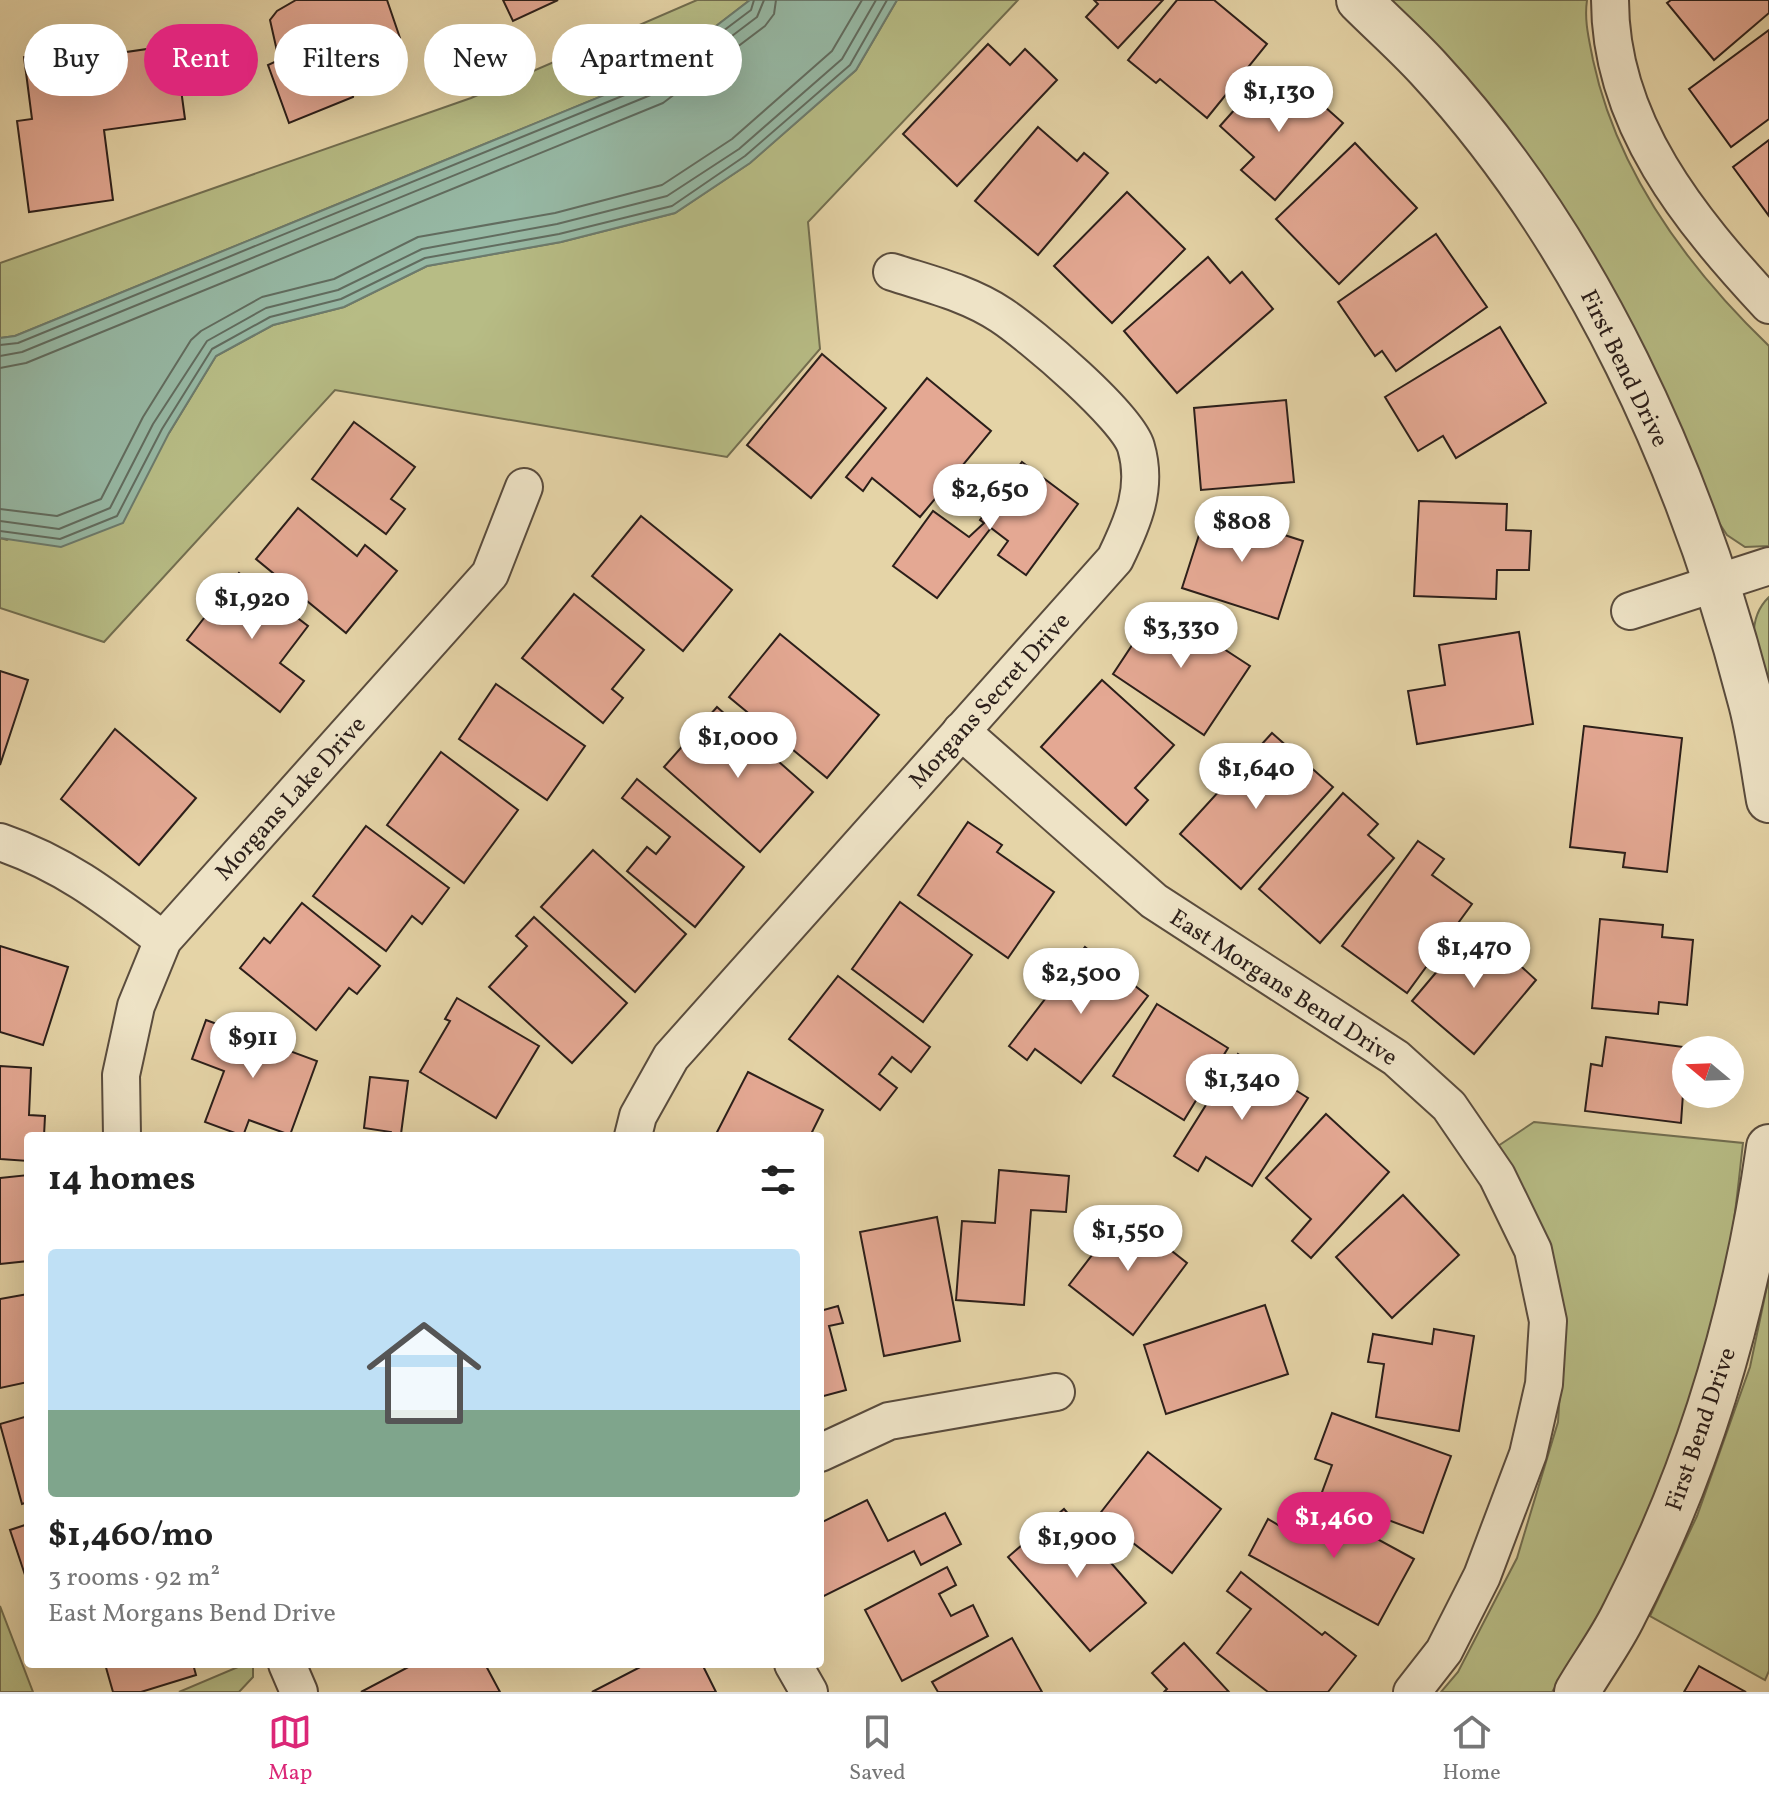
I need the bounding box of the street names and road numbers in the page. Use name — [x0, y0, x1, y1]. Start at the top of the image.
street label: First Bend Drive — [1570, 285, 1676, 453]
street label: Morgans Secret Drive — [902, 606, 1079, 797]
street label: Morgans Lake Drive — [208, 709, 375, 889]
street label: East Morgans Bend Drive — [1162, 902, 1404, 1075]
street label: First Bend Drive — [1658, 1343, 1746, 1516]

